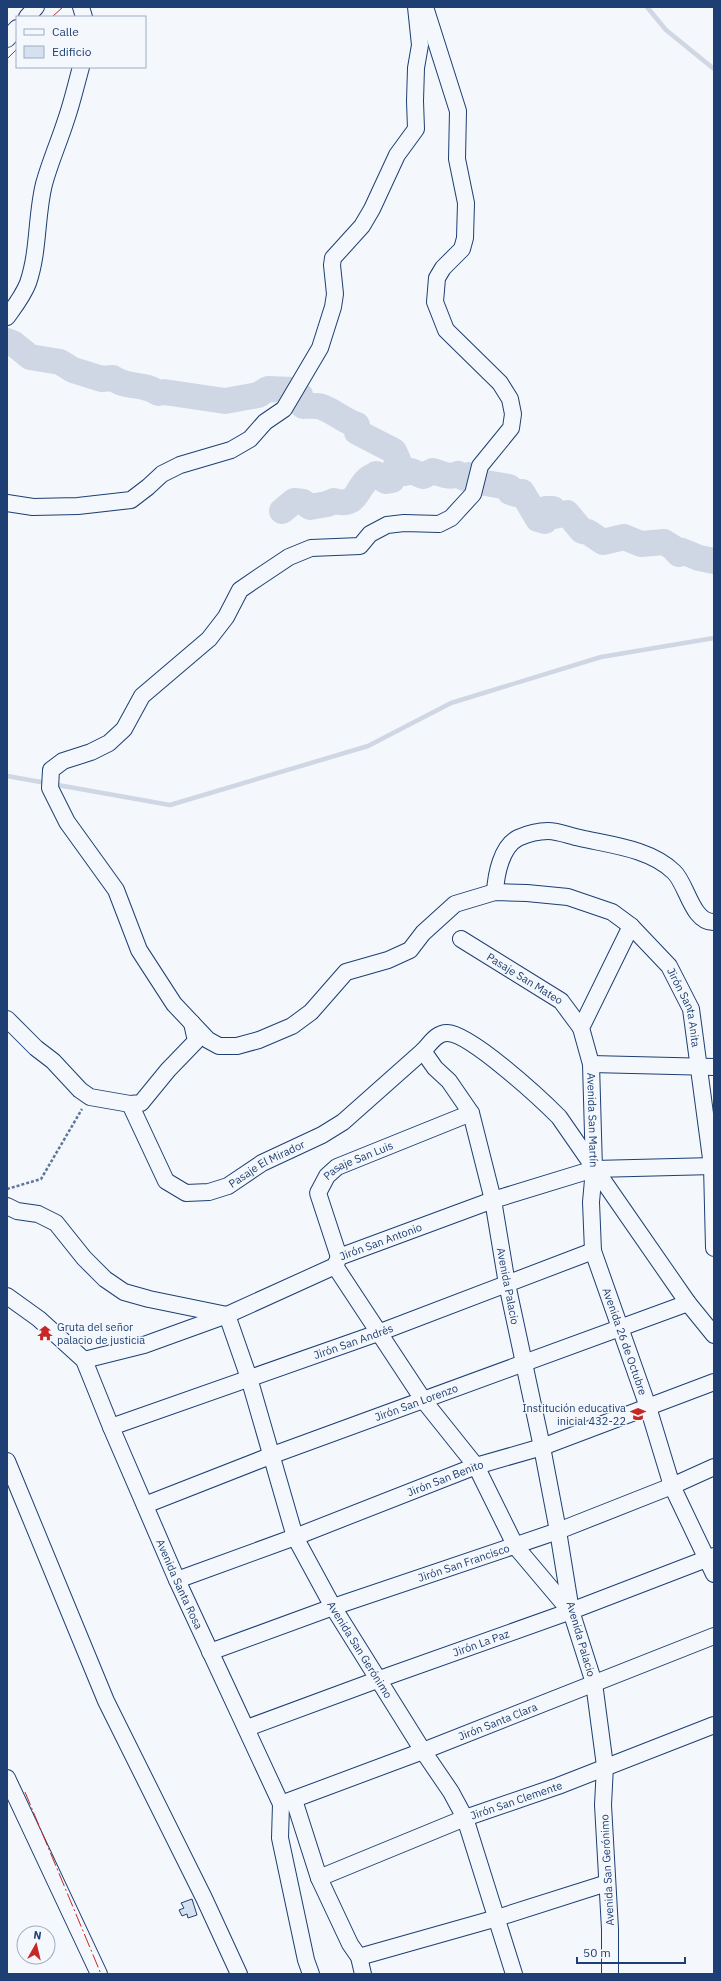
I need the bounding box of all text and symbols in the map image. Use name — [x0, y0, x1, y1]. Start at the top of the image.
legend — [16, 16, 146, 68]
text: Calle — [52, 24, 79, 39]
text: Edificio — [52, 44, 92, 59]
street label: Pasaje San Mateo — [484, 950, 565, 1007]
street label: Jirón Santa Anita — [664, 965, 703, 1048]
street label: Avenida San Martín — [584, 1072, 601, 1168]
street label: Pasaje El Mirador — [226, 1137, 307, 1191]
street label: Pasaje San Luis — [320, 1138, 395, 1183]
street label: Jirón San Antonio — [337, 1220, 424, 1263]
street label: Avenida Palacio — [494, 1246, 522, 1326]
street label: Avenida 26 de Octubre — [599, 1286, 650, 1397]
place label: Gruta del señor palacio de justicia — [57, 1320, 145, 1347]
street label: Jirón San Andrés — [312, 1321, 395, 1362]
temple icon: Gruta del señor palacio de justicia — [36, 1324, 54, 1342]
street label: Jirón San Lorenzo — [373, 1381, 460, 1424]
place label: Institución educativa inicial 432-22 — [522, 1401, 626, 1428]
school or university icon: Institución educativa inicial 432-22 — [629, 1405, 647, 1423]
street label: Jirón San Benito — [405, 1457, 485, 1499]
street label: Avenida Santa Rosa — [153, 1537, 206, 1632]
street label: Jirón San Francisco — [416, 1541, 511, 1585]
street label: Avenida San Gerónimo — [324, 1599, 395, 1701]
street label: Avenida Palacio — [564, 1600, 598, 1678]
street label: Jirón La Paz — [451, 1627, 511, 1659]
street label: Jirón Santa Clara — [456, 1699, 539, 1743]
street label: Jirón San Clemente — [468, 1778, 564, 1823]
street label: Avenida San Gerónimo — [597, 1814, 617, 1926]
north arrow — [16, 1925, 56, 1965]
text: N — [32, 1928, 42, 1943]
scale bar — [577, 1939, 685, 1965]
text: 50 m — [583, 1945, 611, 1960]

